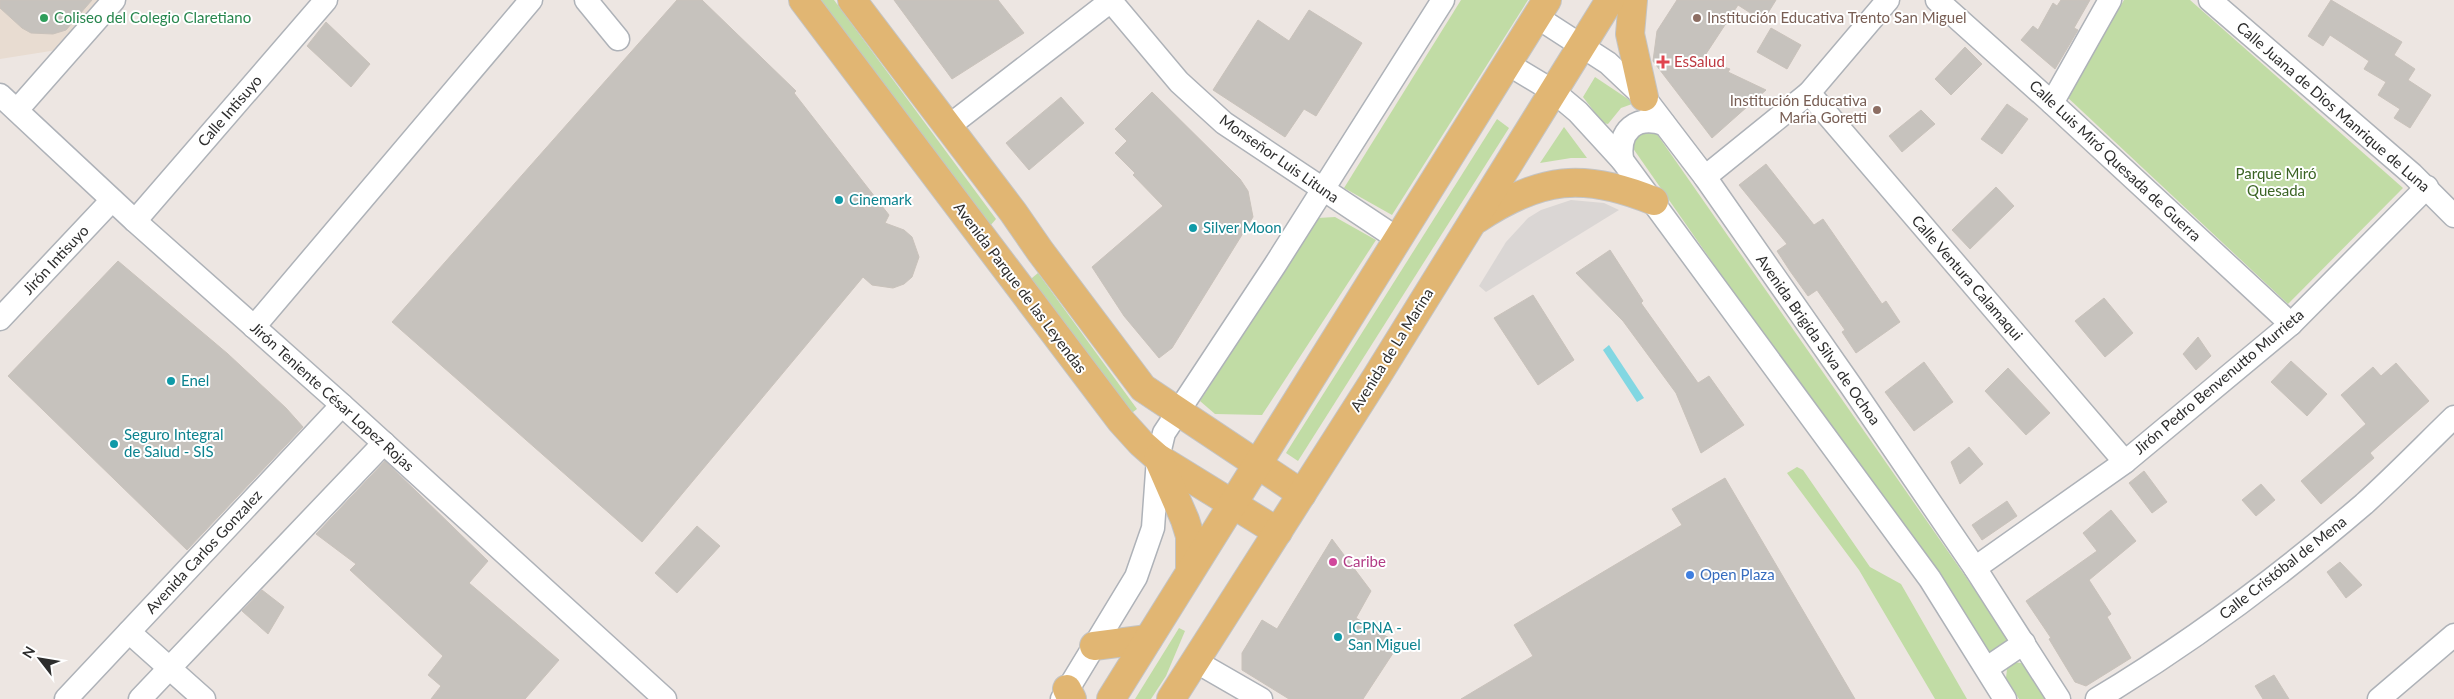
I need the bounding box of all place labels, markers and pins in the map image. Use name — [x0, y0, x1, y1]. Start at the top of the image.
place label: Coliseo del Colegio Claretiano — [54, 8, 251, 26]
place label: Institución Educativa Trento San Miguel — [1707, 8, 1967, 26]
marker: Coliseo del Colegio Claretiano — [38, 12, 50, 24]
marker: Institución Educativa Trento San Miguel — [1691, 12, 1703, 24]
place label: EsSalud — [1674, 52, 1725, 70]
marker: EsSalud — [1656, 55, 1670, 69]
place label: Institución Educativa Maria Goretti — [1730, 91, 1867, 126]
marker: Institución Educativa Maria Goretti — [1871, 104, 1883, 116]
place label: Cinemark — [849, 190, 912, 208]
marker: Cinemark — [833, 194, 845, 206]
place label: Silver Moon — [1203, 218, 1282, 236]
marker: Silver Moon — [1187, 222, 1199, 234]
place label: Enel — [181, 371, 209, 389]
marker: Enel — [165, 375, 177, 387]
place label: Seguro Integral de Salud - SIS — [124, 425, 223, 460]
marker: Seguro Integral de Salud - SIS — [108, 438, 120, 450]
place label: Caribe — [1343, 552, 1386, 570]
marker: Caribe — [1327, 556, 1339, 568]
place label: Open Plaza — [1700, 565, 1775, 583]
marker: Open Plaza — [1684, 569, 1696, 581]
place label: ICPNA - San Miguel — [1348, 618, 1421, 653]
marker: ICPNA - San Miguel — [1332, 631, 1344, 643]

